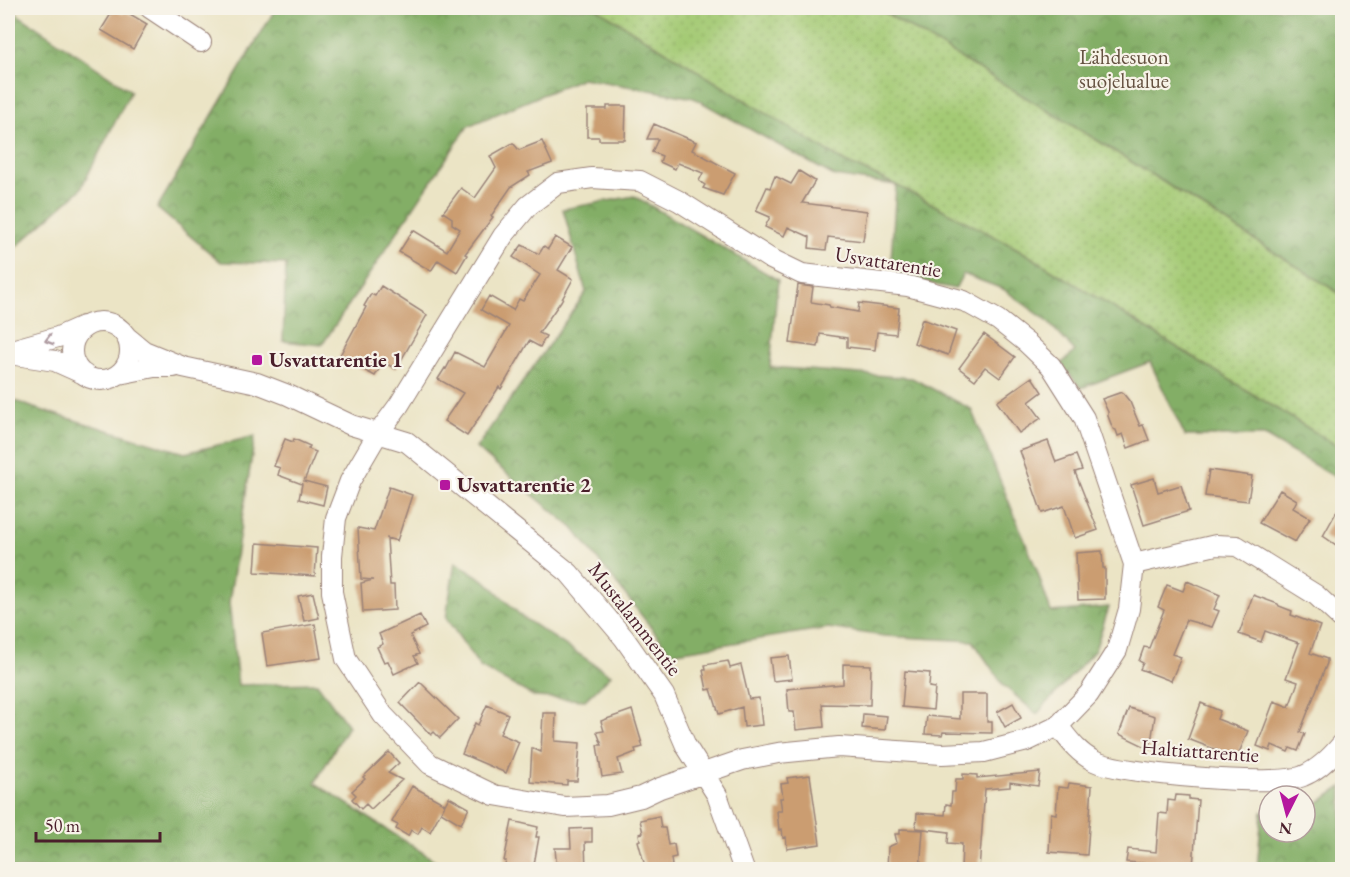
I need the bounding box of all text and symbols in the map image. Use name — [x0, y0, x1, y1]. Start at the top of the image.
park label: Lähdesuon suojelualue — [1079, 43, 1169, 94]
street label: Usvattarentie — [833, 240, 943, 283]
one-way arrow — [44, 333, 55, 345]
place label: Usvattarentie 1 — [269, 346, 403, 373]
marker: Usvattarentie 1 — [250, 353, 264, 367]
place label: Usvattarentie 2 — [457, 471, 591, 498]
marker: Usvattarentie 2 — [438, 478, 452, 492]
street label: Mustalammentie — [583, 556, 688, 681]
street label: Haltiattarentie — [1140, 733, 1260, 768]
north arrow — [1257, 784, 1317, 844]
scale bar — [36, 805, 160, 843]
text: 50 m — [45, 814, 80, 837]
text: N — [1278, 817, 1293, 840]

